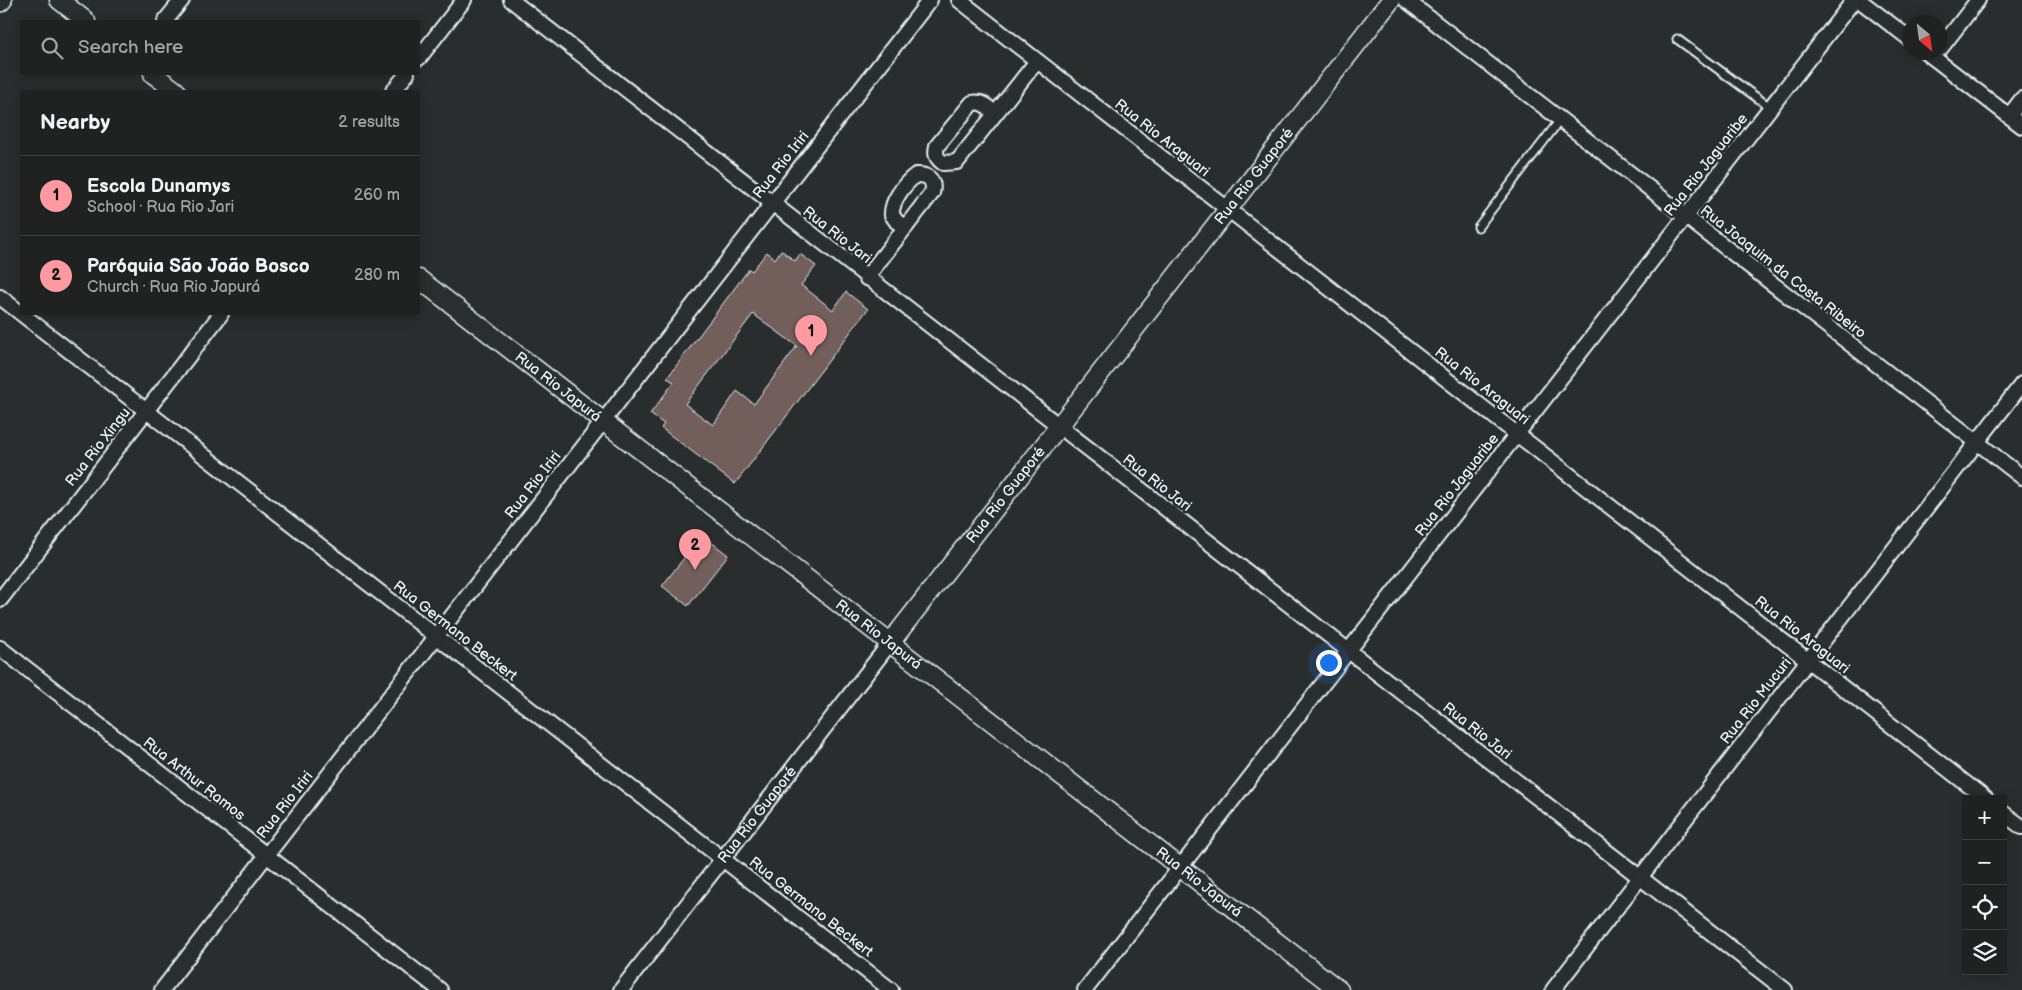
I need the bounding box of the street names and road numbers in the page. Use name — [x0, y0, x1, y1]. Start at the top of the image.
street label: Rua Rio Araguari — [1111, 95, 1213, 181]
street label: Rua Rio Jaguaribe — [1660, 110, 1752, 220]
street label: Rua Rio Guaporé — [1210, 124, 1298, 228]
street label: Rua Rio Iriri — [749, 127, 813, 203]
street label: Rua Joaquim da Costa Ribeiro — [1696, 201, 1870, 343]
street label: Rua Rio Jari — [799, 202, 875, 268]
street label: Rua Rio Araguari — [1431, 343, 1533, 429]
street label: Rua Rio Japurá — [511, 347, 605, 426]
street label: Rua Rio Xingu — [61, 404, 135, 490]
street label: Rua Rio Jaguaribe — [1411, 430, 1503, 540]
street label: Rua Rio Guaporé — [962, 442, 1049, 547]
street label: Rua Rio Iriri — [501, 447, 565, 523]
street label: Rua Rio Jari — [1119, 450, 1195, 516]
street label: Rua Germano Beckert — [389, 577, 521, 686]
street label: Rua Rio Araguari — [1751, 592, 1853, 678]
street label: Rua Rio Japurá — [832, 595, 926, 674]
street label: Rua Rio Mucuri — [1716, 654, 1796, 748]
street label: Rua Rio Jari — [1439, 698, 1515, 764]
street label: Rua Arthur Ramos — [139, 733, 249, 825]
street label: Rua Rio Guaporé — [713, 762, 801, 867]
street label: Rua Rio Iriri — [253, 767, 317, 843]
street label: Rua Rio Japurá — [1152, 843, 1246, 921]
street label: Rua Germano Beckert — [745, 853, 877, 962]

